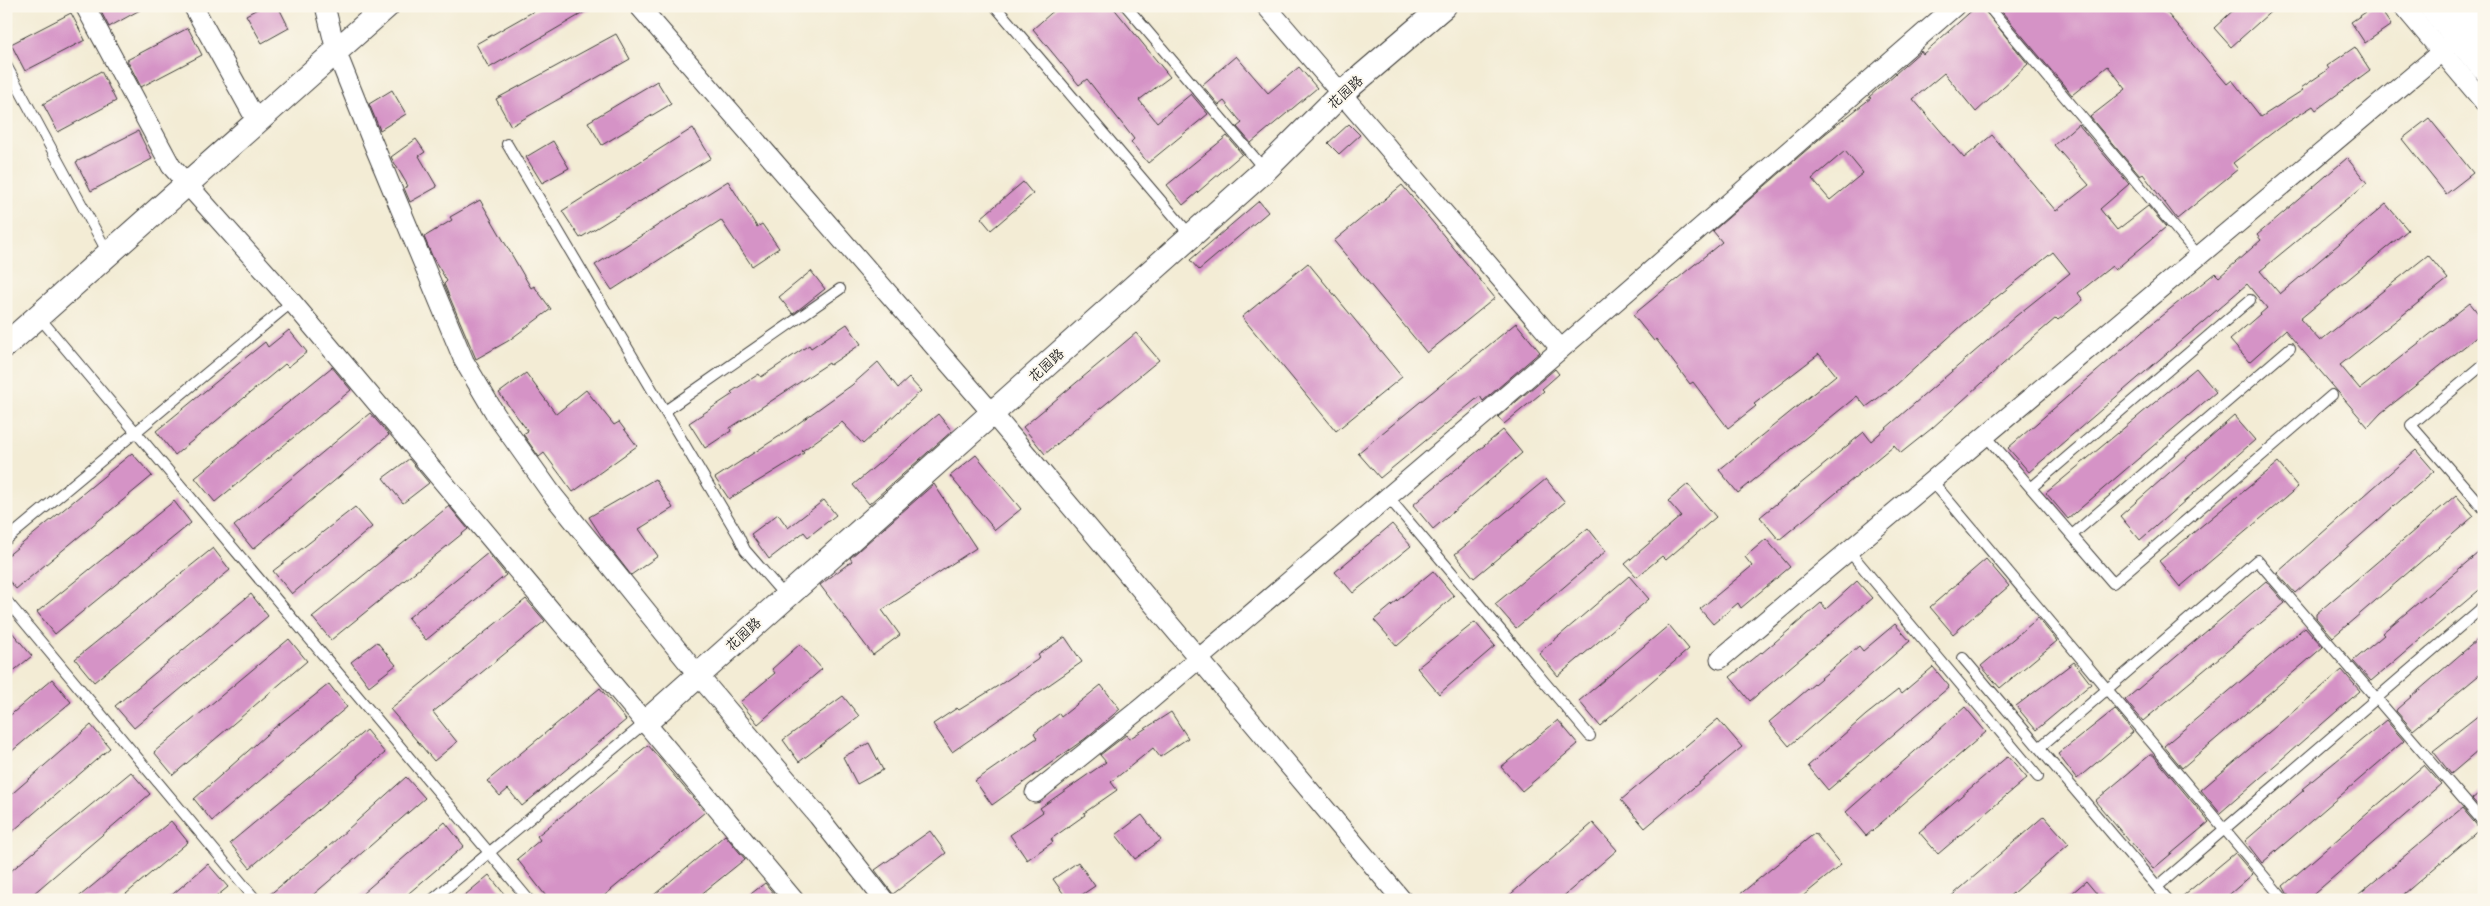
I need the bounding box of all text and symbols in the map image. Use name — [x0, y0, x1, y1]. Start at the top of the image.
street label: 花园路 — [1323, 71, 1369, 115]
street label: 花园路 — [1024, 344, 1070, 388]
street label: 花园路 — [721, 613, 767, 657]

